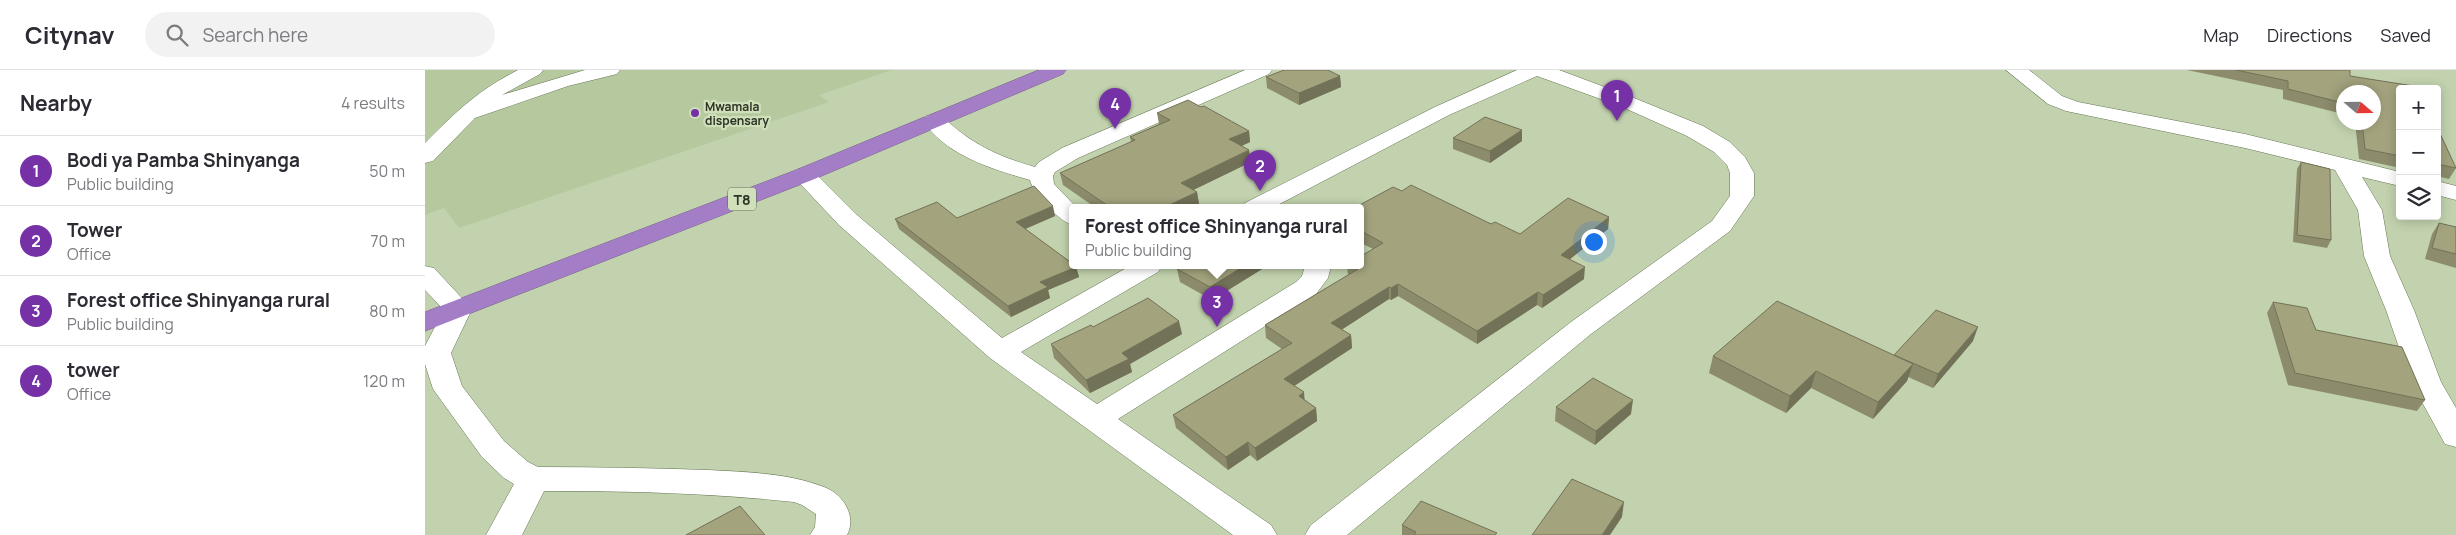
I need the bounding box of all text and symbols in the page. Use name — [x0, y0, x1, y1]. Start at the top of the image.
search box — [145, 12, 495, 57]
text: Citynav — [25, 18, 115, 51]
icon: search — [163, 21, 191, 49]
text: Search here — [203, 22, 308, 48]
text: Map — [2203, 23, 2239, 47]
text: Directions — [2267, 23, 2352, 47]
text: Saved — [2380, 23, 2431, 47]
pin: 1 — [1601, 80, 1633, 121]
north arrow — [2336, 85, 2381, 130]
map controls — [2396, 85, 2441, 220]
button: + — [2396, 85, 2441, 130]
pin: 4 — [1099, 88, 1131, 129]
text: Nearby — [20, 89, 92, 117]
text: 4 results — [341, 92, 405, 114]
place label: Mwamala dispensary — [705, 98, 769, 129]
marker: Mwamala dispensary — [689, 107, 701, 119]
button: − — [2396, 130, 2441, 175]
text: Bodi ya Pamba Shinyanga — [67, 147, 300, 173]
pin: 2 — [1244, 150, 1276, 191]
text: 1 — [32, 160, 40, 182]
text: 50 m — [369, 160, 405, 182]
text: Public building — [67, 173, 174, 195]
button: layers — [2396, 175, 2441, 220]
road number: T8 — [728, 188, 756, 210]
popup — [1069, 204, 1364, 269]
text: Forest office Shinyanga rural — [1085, 213, 1348, 239]
text: Tower — [67, 217, 122, 243]
your location — [1581, 229, 1607, 255]
text: 2 — [31, 230, 41, 252]
text: 70 m — [370, 230, 405, 252]
text: Public building — [1085, 239, 1192, 261]
text: Office — [67, 243, 111, 265]
pin: 3 — [1201, 286, 1233, 327]
text: Forest office Shinyanga rural — [67, 287, 330, 313]
text: 3 — [31, 300, 41, 322]
text: 80 m — [369, 300, 405, 322]
text: Public building — [67, 313, 174, 335]
text: tower — [67, 357, 120, 383]
text: 4 — [31, 370, 41, 392]
text: 120 m — [363, 370, 405, 392]
text: Office — [67, 383, 111, 405]

